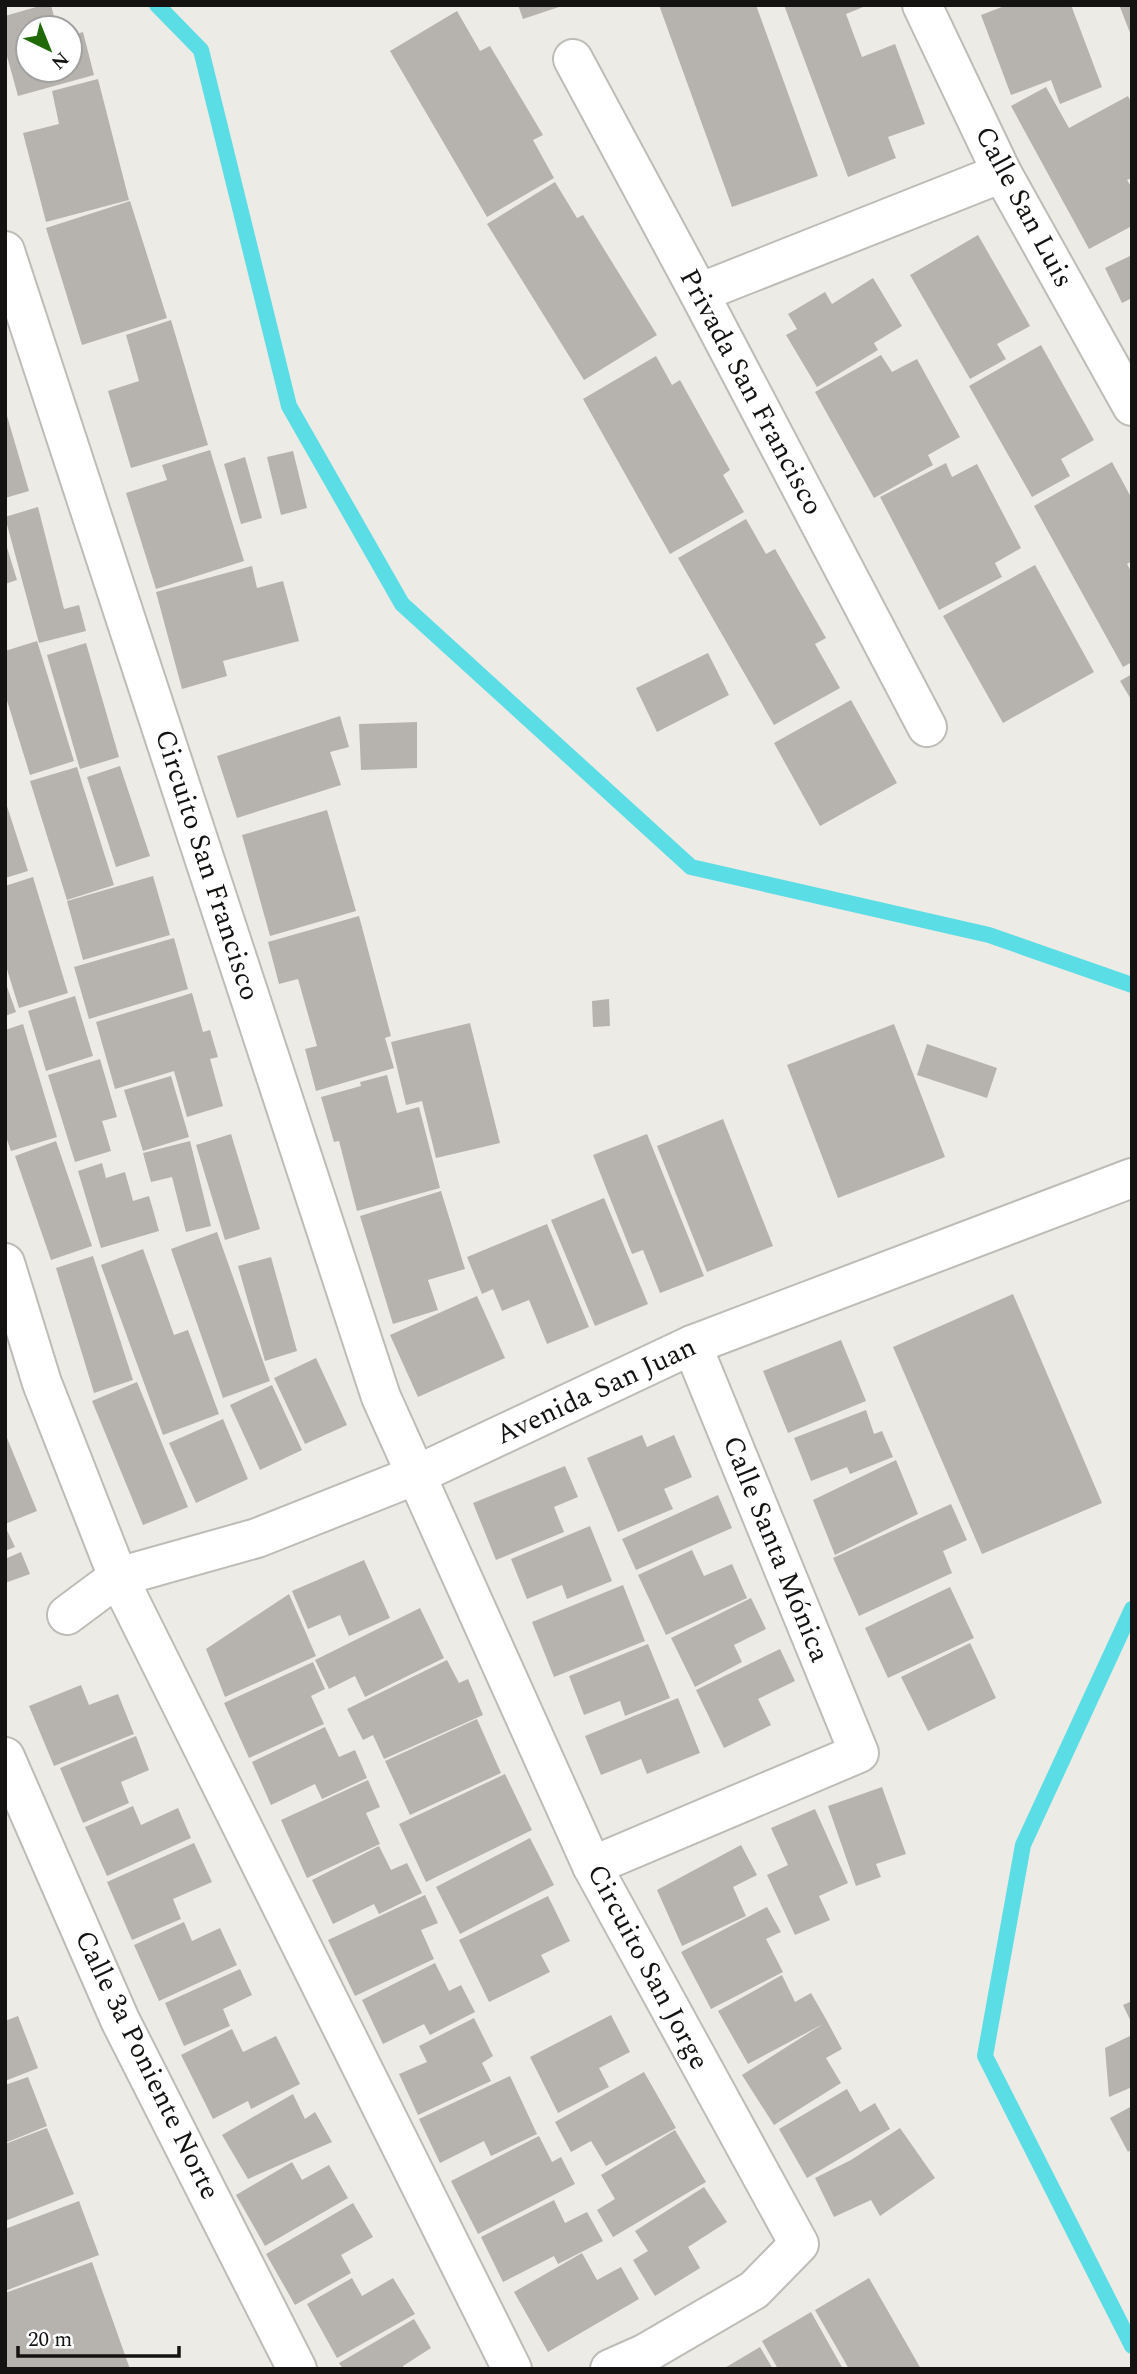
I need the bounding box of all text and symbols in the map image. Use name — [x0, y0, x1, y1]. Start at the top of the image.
north arrow — [14, 14, 84, 84]
text: N — [44, 44, 75, 76]
street label: Calle San Luis — [963, 119, 1085, 295]
street label: Privada San Francisco — [668, 261, 834, 523]
street label: Circuito San Francisco — [143, 724, 271, 1006]
street label: Avenida San Juan — [489, 1326, 703, 1456]
street label: Calle Santa Mónica — [711, 1429, 841, 1669]
street label: Circuito San Jorge — [576, 1856, 720, 2078]
street label: Calle 3a Poniente Norte — [63, 1923, 231, 2207]
scale bar — [18, 2314, 178, 2358]
text: 20 m — [28, 2324, 72, 2356]

